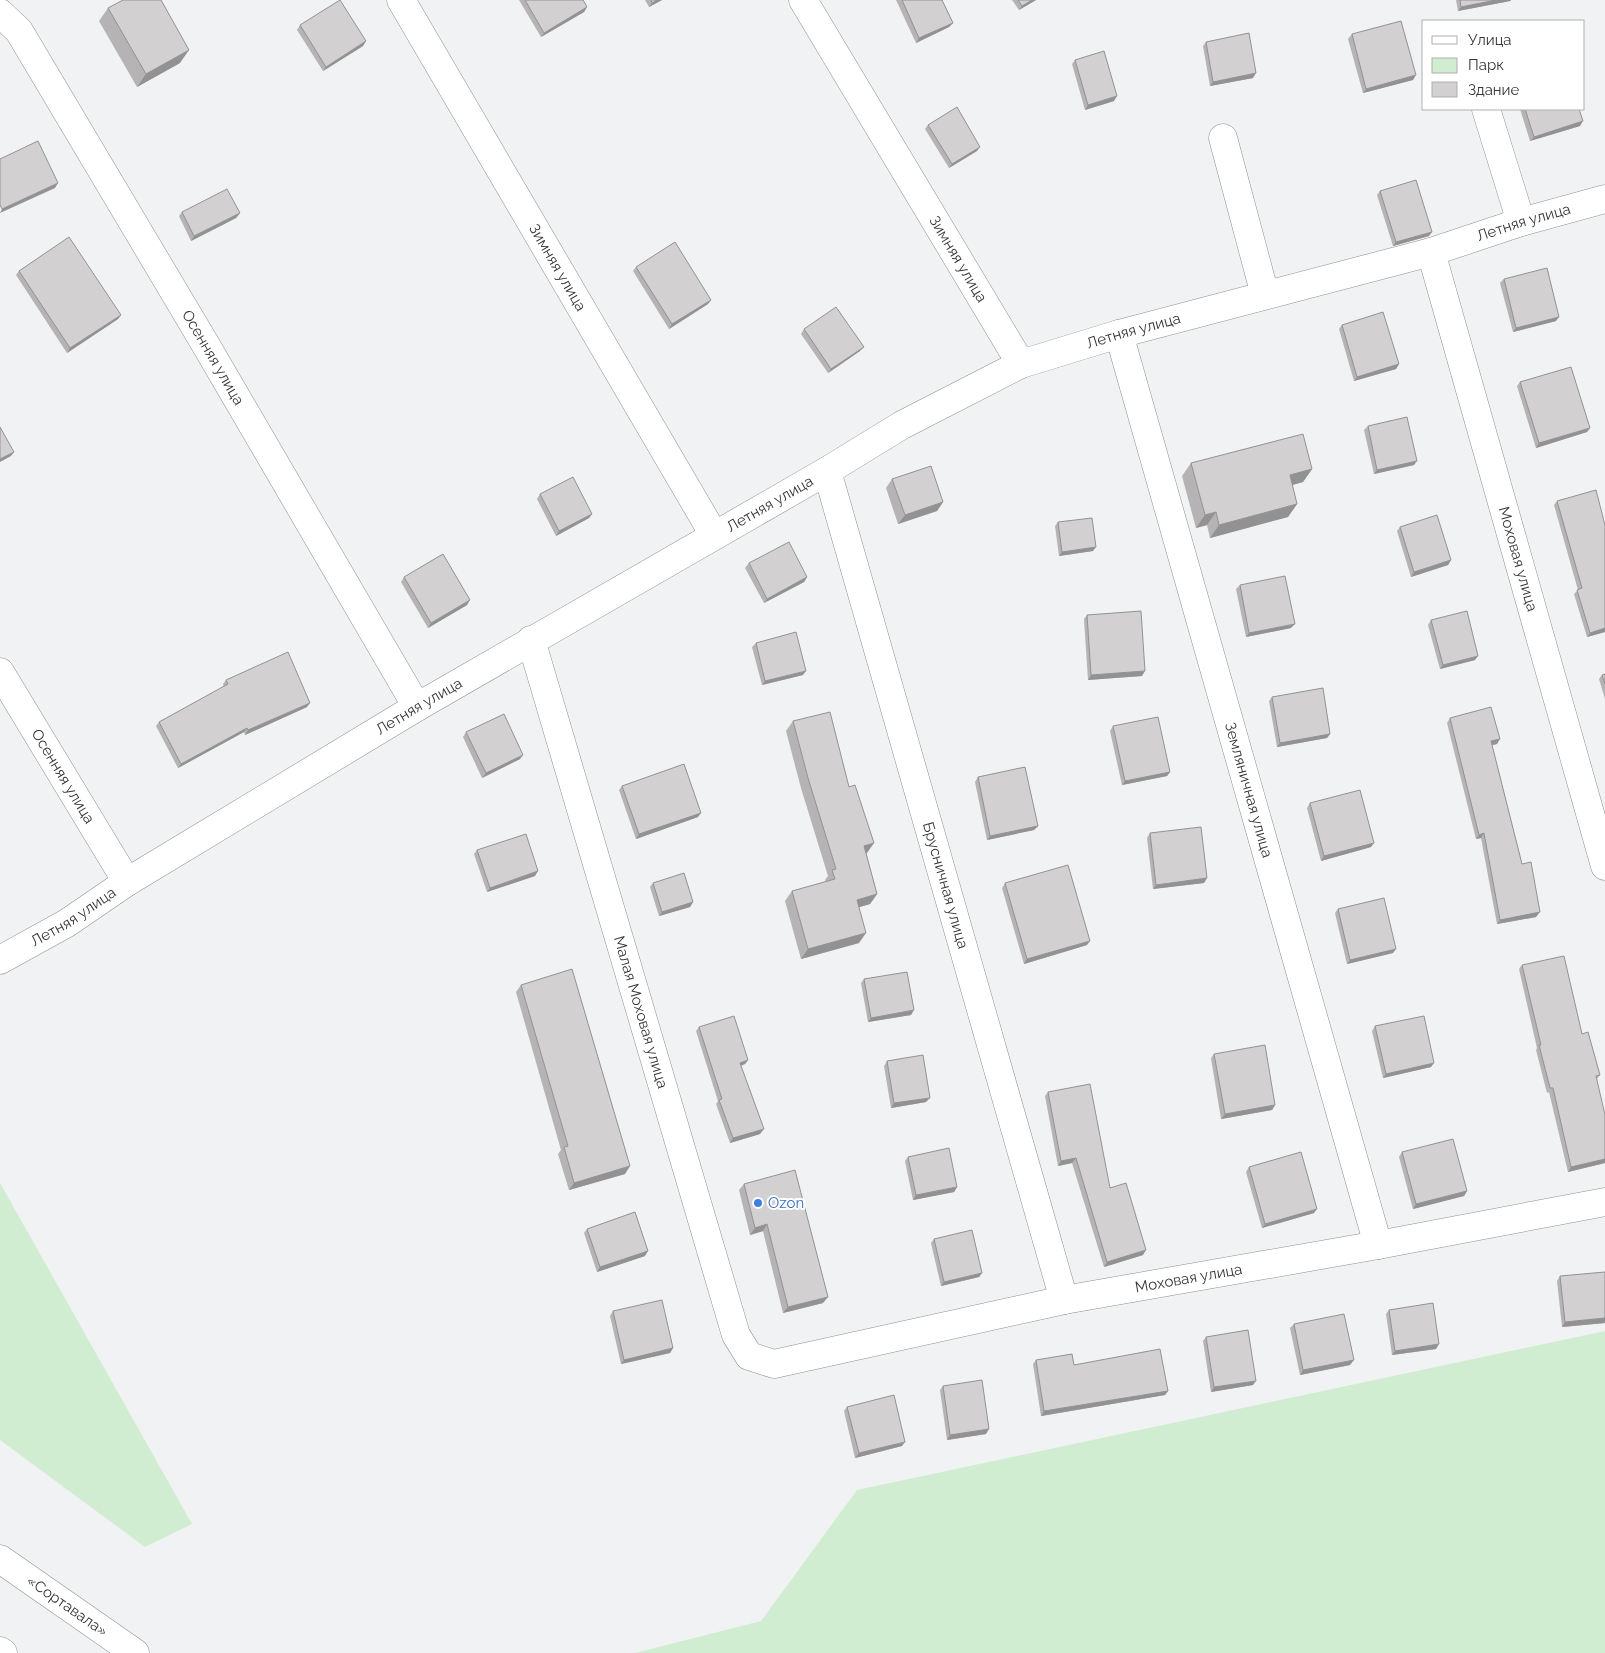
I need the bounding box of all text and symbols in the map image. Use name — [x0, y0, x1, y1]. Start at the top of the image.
legend — [1422, 20, 1585, 110]
text: Улица — [1468, 31, 1512, 49]
text: Парк — [1468, 56, 1504, 74]
text: Здание — [1468, 81, 1520, 99]
street label: Летняя улица — [1474, 200, 1572, 245]
street label: Зимняя улица — [925, 212, 991, 306]
street label: Зимняя улица — [525, 221, 590, 314]
street label: Осенняя улица — [178, 307, 248, 408]
street label: Летняя улица — [1084, 309, 1183, 352]
street label: Летняя улица — [723, 472, 816, 536]
street label: Моховая улица — [1495, 504, 1541, 614]
street label: Летняя улица — [373, 674, 465, 739]
street label: Земляничная улица — [1221, 720, 1276, 860]
street label: Осенняя улица — [28, 726, 99, 827]
street label: Брусничная улица — [919, 820, 972, 951]
street label: Летняя улица — [28, 883, 119, 950]
street label: Малая Моховая улица — [610, 934, 672, 1090]
place label: Ozon — [768, 1194, 804, 1212]
marker: Ozon — [752, 1197, 764, 1209]
street label: Моховая улица — [1134, 1260, 1244, 1296]
street label: «Сортавала» — [24, 1572, 111, 1640]

